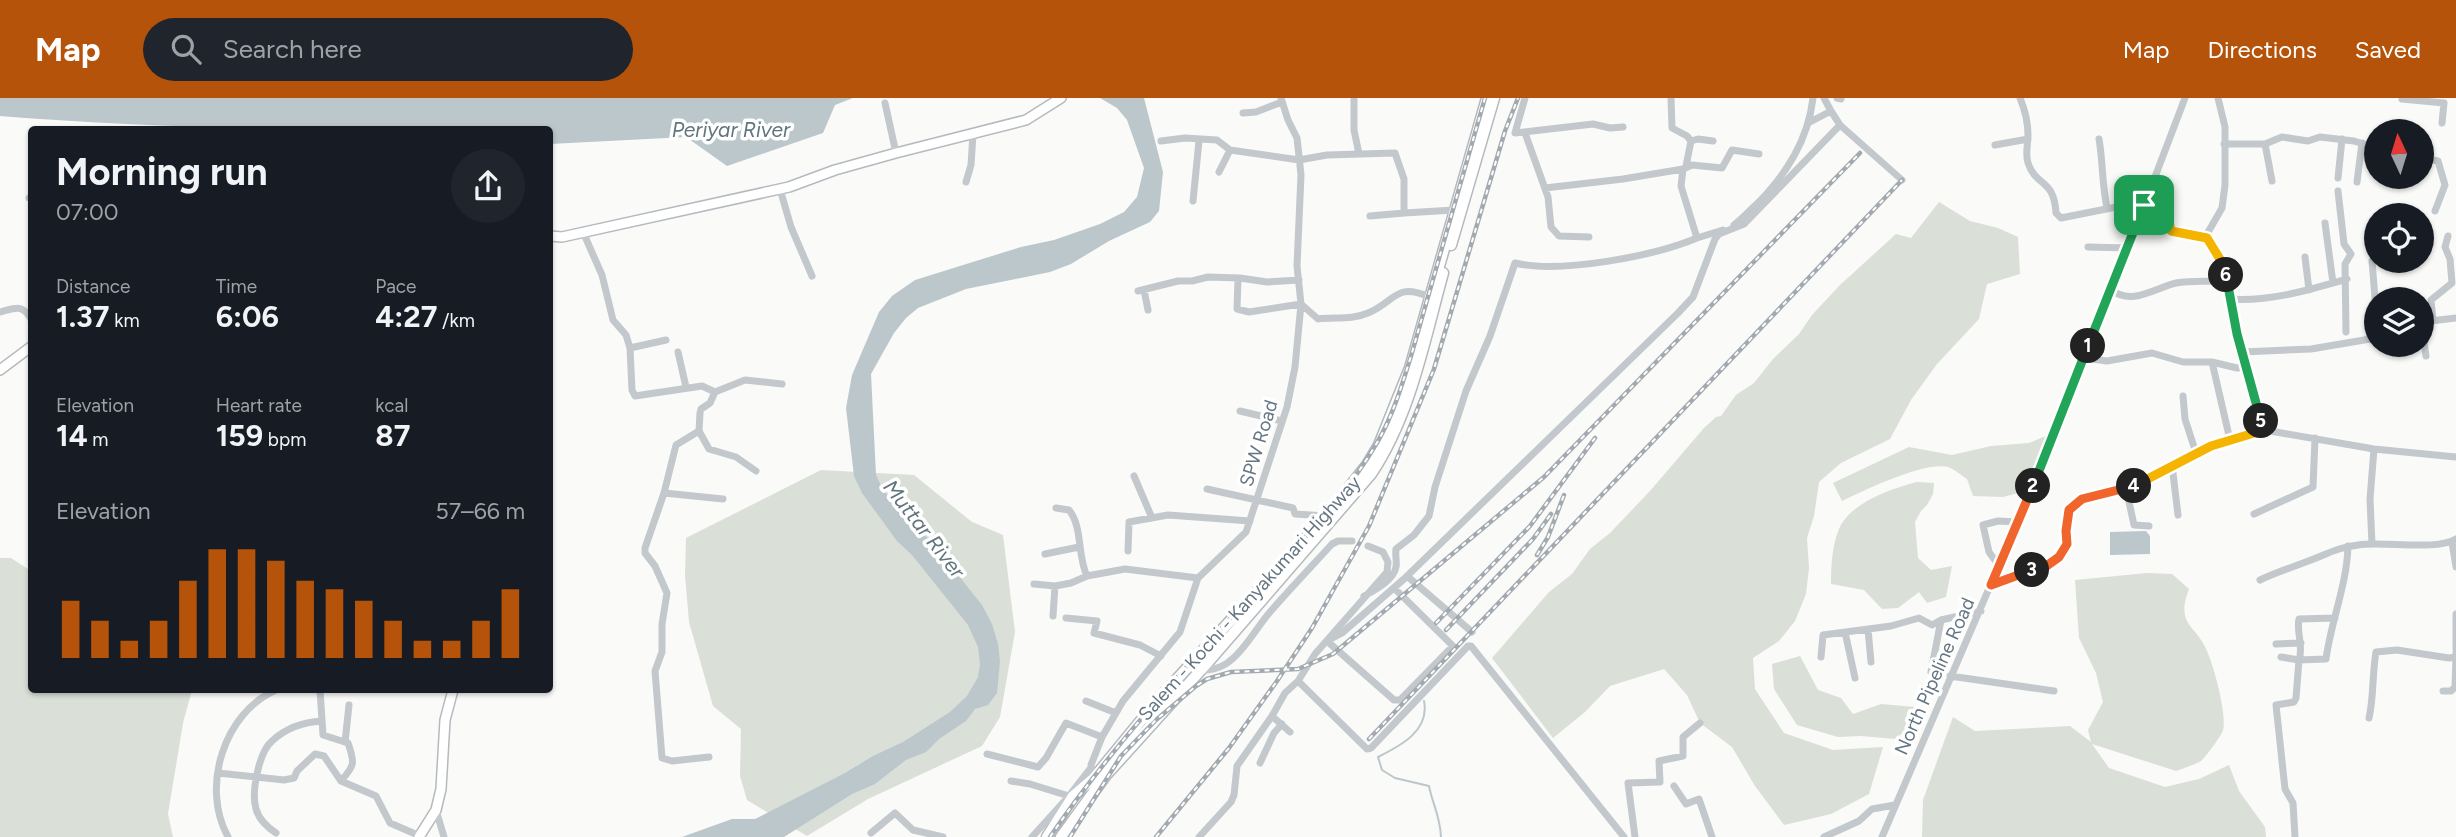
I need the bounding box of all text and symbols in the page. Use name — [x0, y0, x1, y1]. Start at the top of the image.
search box — [143, 18, 633, 81]
text: Map — [35, 30, 101, 69]
icon: search — [167, 30, 205, 68]
text: Search here — [223, 33, 362, 65]
text: Map — [2123, 35, 2169, 64]
text: Directions — [2207, 35, 2317, 64]
text: Saved — [2355, 35, 2421, 64]
water label: Periyar River — [672, 117, 791, 142]
north arrow — [2364, 119, 2434, 189]
map controls — [2364, 119, 2434, 357]
text: Morning run — [56, 149, 268, 195]
button: share — [451, 149, 525, 223]
pin — [2114, 175, 2174, 235]
icon: arrive — [2125, 186, 2163, 224]
text: 07:00 — [56, 198, 118, 226]
button: locate — [2364, 203, 2434, 273]
pin: 6 — [2208, 258, 2244, 292]
text: 6 — [2220, 263, 2231, 286]
text: Distance — [56, 275, 130, 298]
text: Time — [216, 275, 257, 298]
text: Pace — [375, 275, 416, 298]
button: layers — [2364, 287, 2434, 357]
text: 1.37 — [56, 298, 109, 335]
text: 6:06 — [216, 298, 279, 335]
text: 4:27 — [375, 298, 437, 335]
text: km — [109, 309, 140, 332]
text: /km — [437, 309, 475, 332]
pin: 1 — [2070, 328, 2106, 364]
text: 1 — [2083, 334, 2092, 357]
text: Elevation — [56, 394, 134, 417]
text: Heart rate — [216, 394, 302, 417]
text: kcal — [375, 394, 409, 417]
street label: SPW Road — [1234, 397, 1283, 489]
pin: 5 — [2244, 404, 2278, 438]
text: 5 — [2255, 409, 2266, 432]
text: 14 — [56, 417, 88, 454]
text: 159 — [216, 417, 263, 454]
text: 87 — [375, 417, 410, 454]
text: m — [88, 428, 109, 451]
text: bpm — [263, 428, 306, 451]
pin: 2 — [2016, 468, 2050, 504]
pin: 4 — [2116, 468, 2152, 504]
street label: Salem - Kochi - Kanyakumari Highway — [1133, 471, 1365, 725]
text: 2 — [2027, 474, 2038, 497]
text: 4 — [2127, 474, 2140, 497]
water label: Muttar River — [878, 475, 971, 583]
text: Elevation — [56, 497, 151, 525]
text: 57–66 m — [435, 497, 525, 525]
pin: 3 — [2014, 552, 2050, 588]
text: 3 — [2026, 558, 2037, 581]
street label: North Pipeline Road — [1889, 594, 1979, 758]

